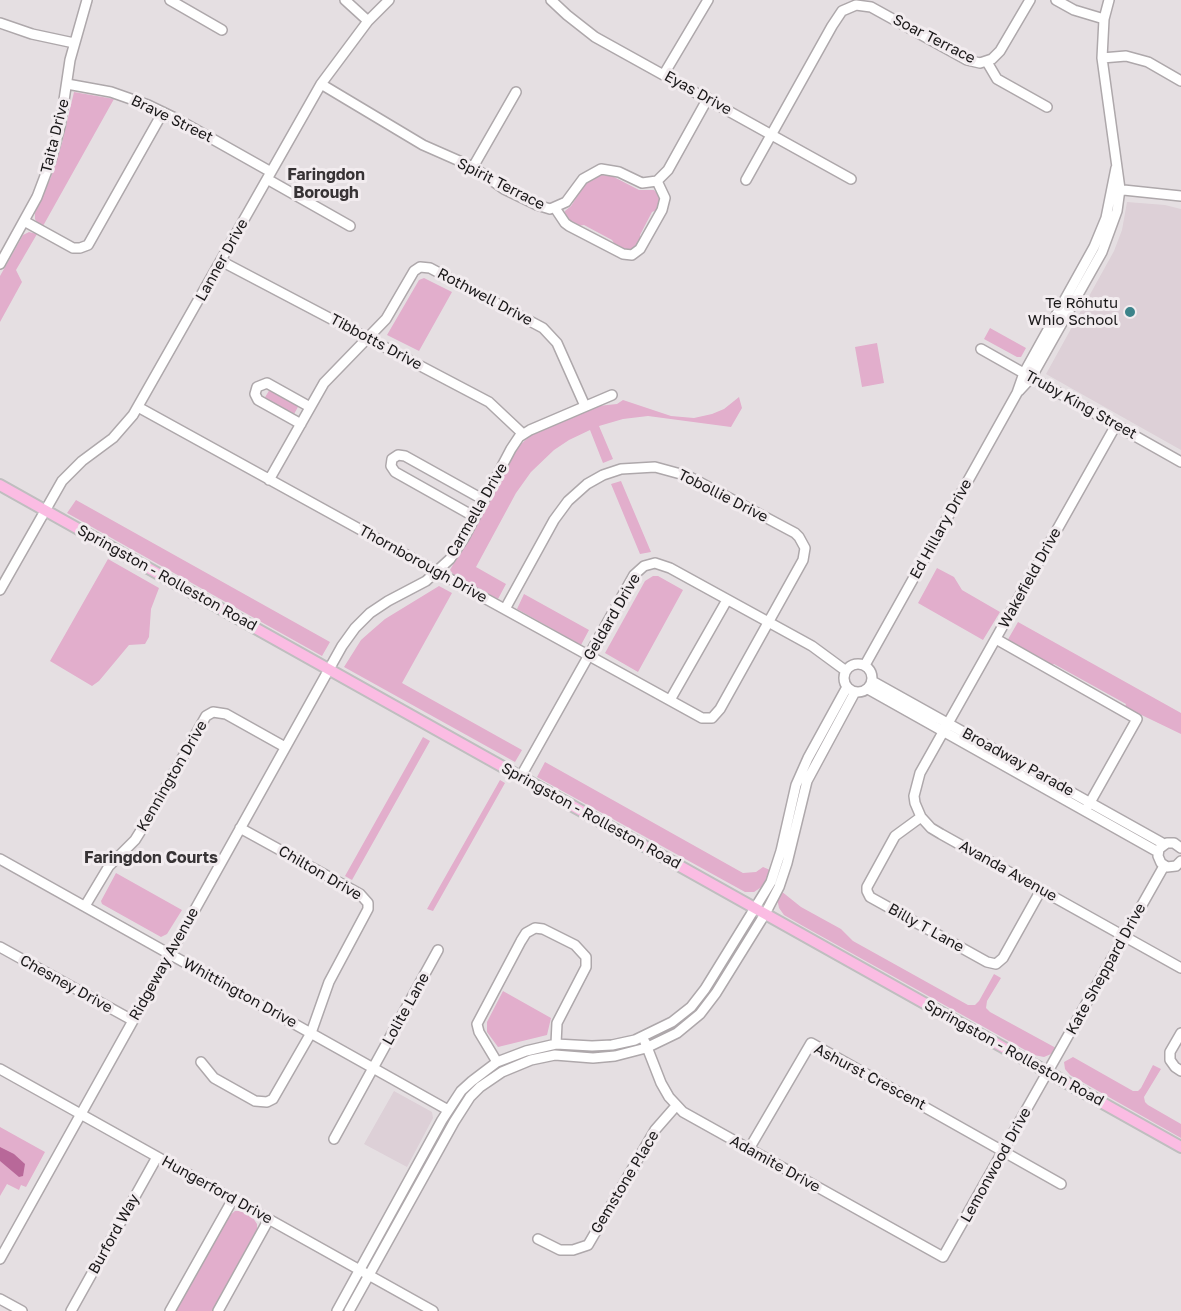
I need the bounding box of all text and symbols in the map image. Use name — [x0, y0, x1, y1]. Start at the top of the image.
street label: Soar Terrace — [890, 11, 978, 67]
street label: Eyas Drive — [661, 67, 735, 119]
street label: Brave Street — [128, 91, 216, 147]
street label: Taita Drive — [37, 97, 73, 175]
street label: Spirit Terrace — [454, 154, 548, 214]
district label: Faringdon Borough — [287, 165, 365, 203]
street label: Lanner Drive — [192, 216, 252, 304]
street label: Rothwell Drive — [434, 264, 536, 330]
place label: Te Rōhutu Whio School — [1028, 294, 1118, 329]
marker: Te Rōhutu Whio School — [1123, 305, 1137, 319]
street label: Tibbotts Drive — [327, 310, 425, 374]
street label: Truby King Street — [1022, 367, 1140, 443]
street label: Carmella Drive — [443, 460, 511, 560]
street label: Tobollie Drive — [675, 466, 771, 526]
street label: Ed Hillary Drive — [906, 476, 976, 582]
street label: Springston - Rolleston Road — [74, 521, 260, 635]
street label: Thornborough Drive — [356, 521, 490, 607]
street label: Wakefield Drive — [995, 525, 1065, 631]
street label: Geldard Drive — [580, 570, 644, 664]
street label: Kennington Drive — [133, 717, 211, 835]
street label: Broadway Parade — [959, 724, 1077, 800]
street label: Springston - Rolleston Road — [498, 759, 684, 873]
street label: Avanda Avenue — [956, 837, 1060, 905]
street label: Chilton Drive — [275, 842, 365, 904]
district label: Faringdon Courts — [84, 848, 218, 868]
street label: Billy T Lane — [885, 900, 967, 956]
street label: Kate Sheppard Drive — [1062, 900, 1150, 1038]
street label: Ridgeway Avenue — [126, 904, 202, 1024]
street label: Chesney Drive — [17, 951, 115, 1017]
street label: Whittington Drive — [180, 954, 300, 1032]
street label: Lolite Lane — [379, 970, 433, 1048]
street label: Springston - Rolleston Road — [921, 996, 1107, 1110]
street label: Ashurst Crescent — [811, 1040, 929, 1114]
street label: Lemonwood Drive — [957, 1104, 1035, 1226]
street label: Gemstone Place — [587, 1127, 663, 1237]
street label: Adamite Drive — [727, 1132, 823, 1196]
street label: Hungerford Drive — [158, 1152, 276, 1228]
street label: Burford Way — [85, 1191, 143, 1277]

